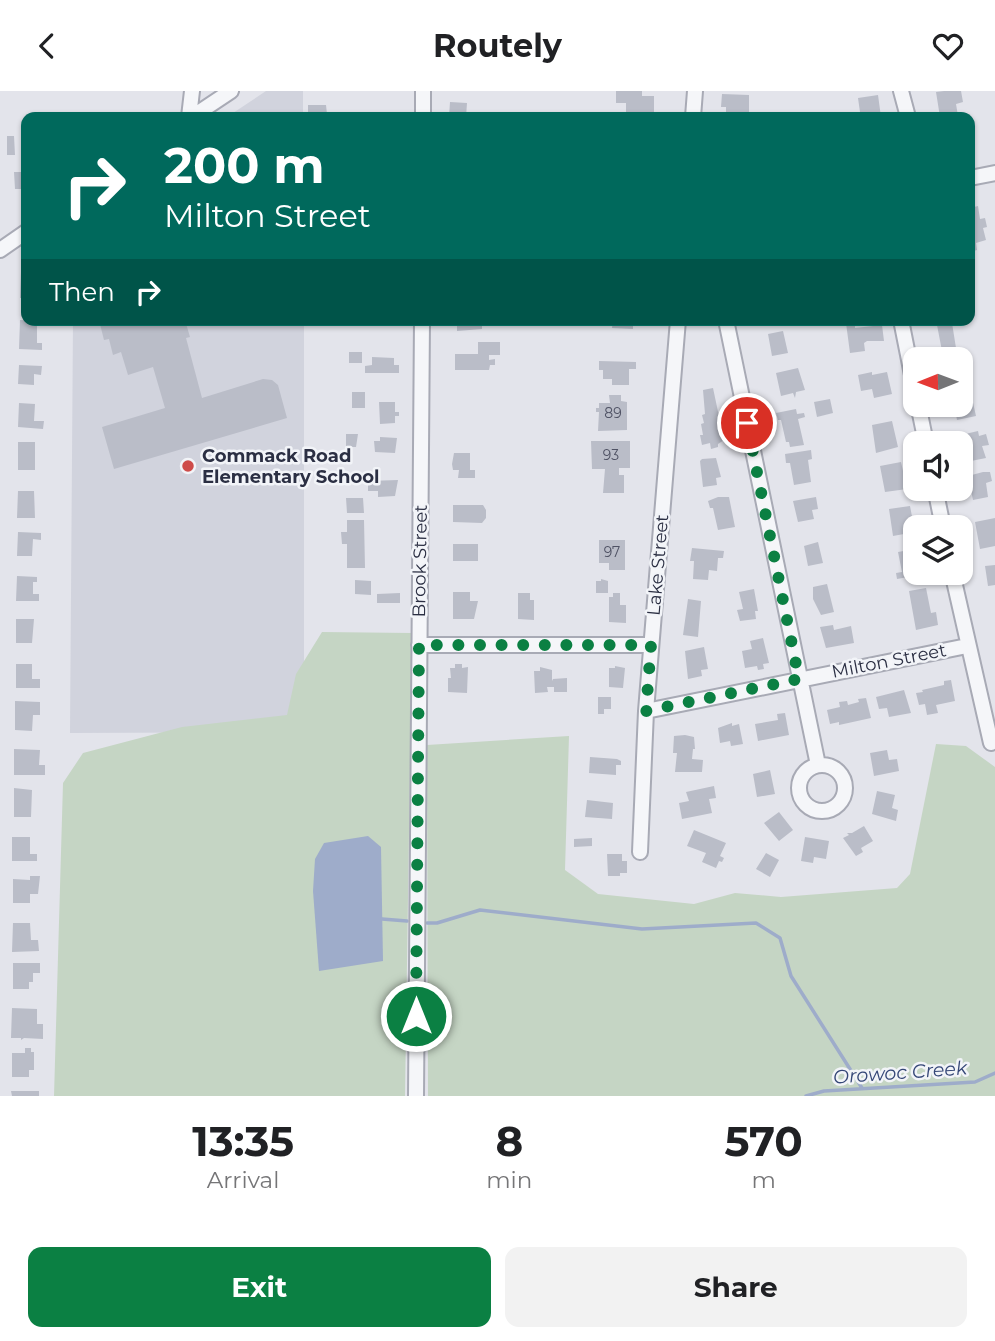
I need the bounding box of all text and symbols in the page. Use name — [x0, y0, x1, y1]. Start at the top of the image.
text: Routely — [433, 26, 562, 65]
icon: back — [28, 27, 66, 65]
icon: heart — [929, 27, 967, 65]
text: 200 m — [164, 136, 325, 195]
icon: right — [49, 140, 140, 231]
text: Milton Street — [164, 196, 371, 235]
icon: right — [129, 273, 167, 311]
text: Then — [49, 276, 115, 308]
north arrow — [903, 347, 973, 417]
map controls — [903, 347, 973, 585]
pin — [717, 393, 777, 453]
house number: 89 — [604, 404, 622, 422]
icon: arrive — [728, 404, 766, 442]
button: sound — [903, 431, 973, 501]
place label: Commack Road Elementary School — [202, 445, 379, 488]
house number: 93 — [603, 446, 619, 464]
marker: Commack Road Elementary School — [180, 458, 196, 474]
street label: Brook Street — [408, 504, 432, 618]
street label: Lake Street — [643, 513, 673, 617]
button: layers — [903, 515, 973, 585]
house number: 97 — [604, 543, 620, 561]
street label: Milton Street — [830, 639, 948, 683]
position arrow — [379, 979, 453, 1053]
water label: Orowoc Creek — [832, 1056, 968, 1089]
text: 13:35 — [192, 1115, 294, 1167]
text: 8 — [495, 1115, 523, 1167]
text: 570 — [725, 1115, 803, 1167]
text: Arrival — [207, 1166, 279, 1194]
text: min — [486, 1166, 532, 1194]
text: m — [751, 1166, 776, 1194]
button: Exit — [28, 1247, 491, 1327]
button: Share — [505, 1247, 967, 1327]

